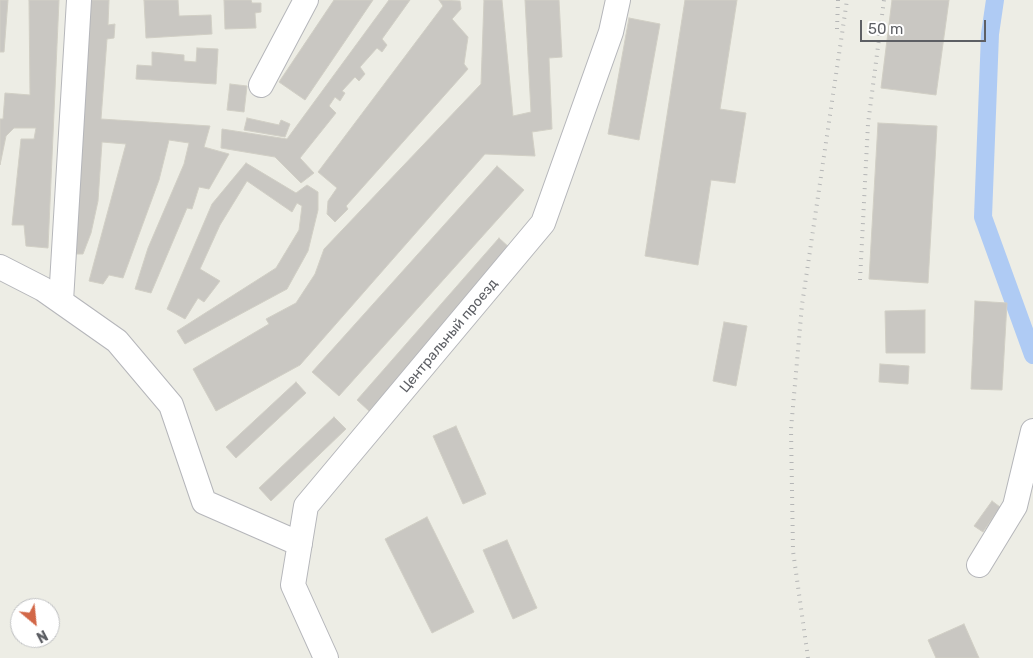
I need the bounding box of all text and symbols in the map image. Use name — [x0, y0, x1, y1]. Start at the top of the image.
scale bar — [863, 10, 989, 42]
text: 50 m — [868, 20, 903, 38]
street label: Центральный проезд — [396, 276, 502, 396]
north arrow — [10, 598, 60, 648]
text: N — [33, 626, 50, 646]

